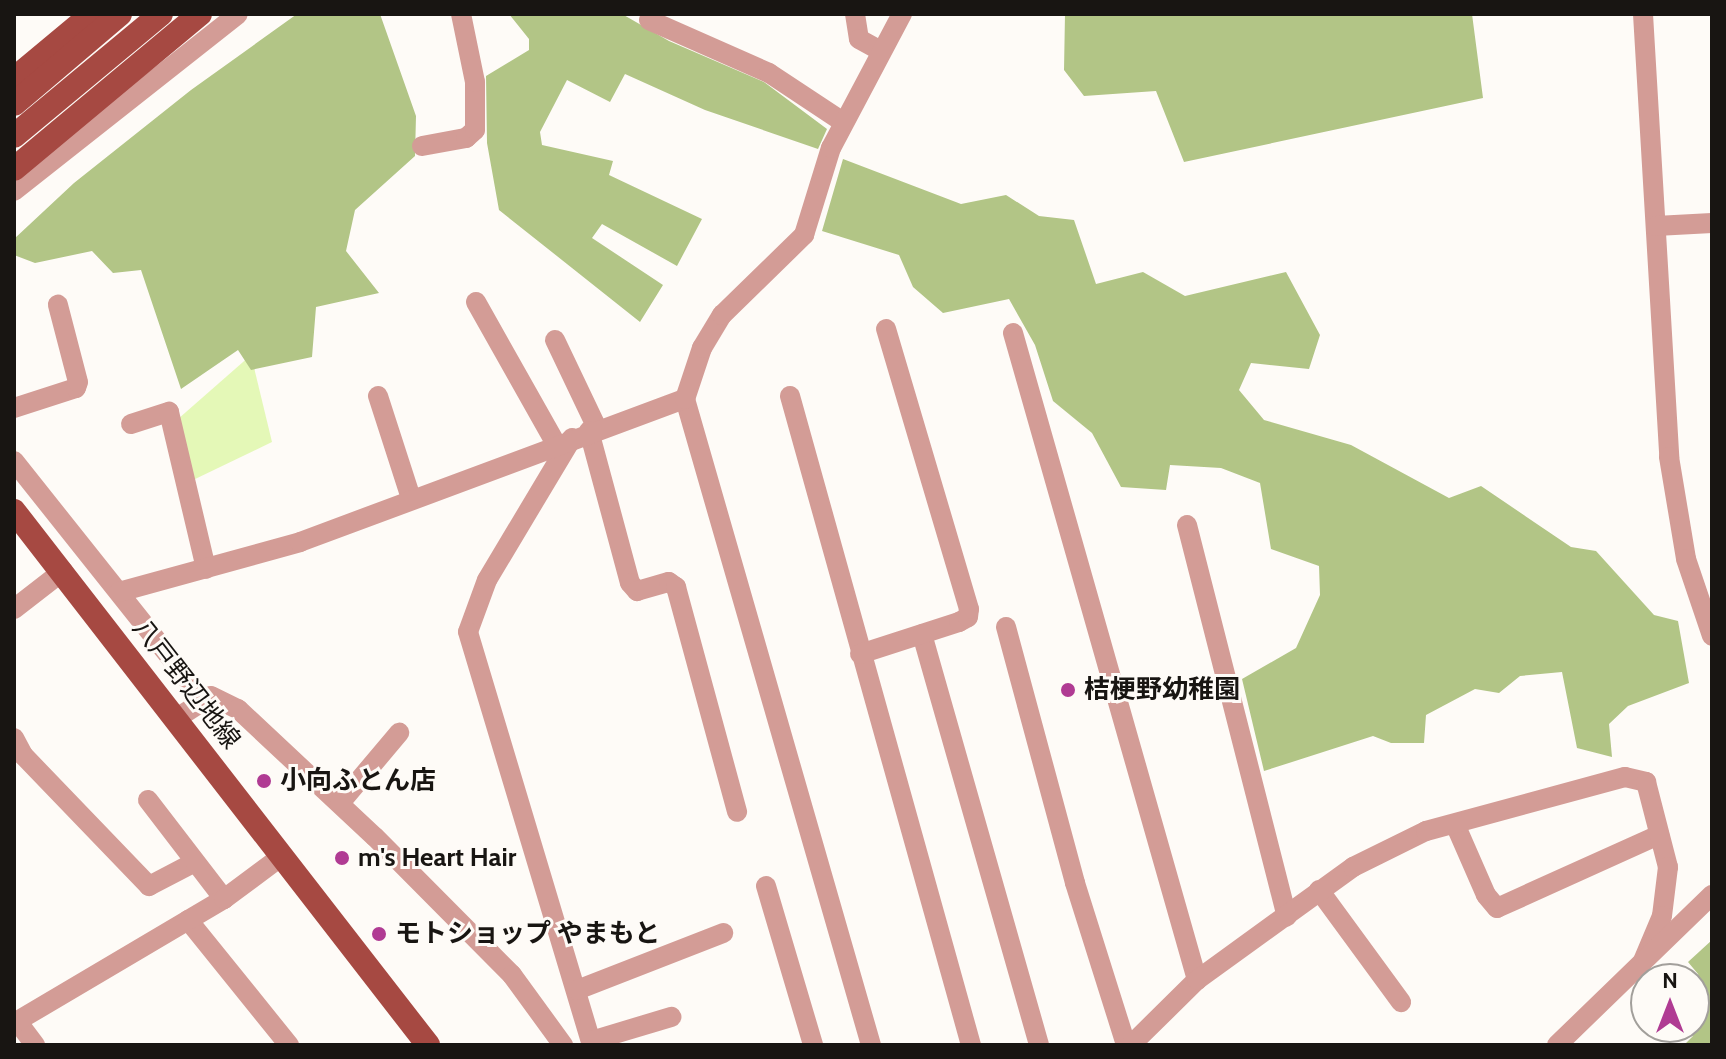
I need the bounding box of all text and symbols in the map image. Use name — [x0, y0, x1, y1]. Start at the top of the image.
street label: 八戸野辺地線 — [126, 613, 246, 755]
place label: 桔梗野幼稚園 — [1084, 674, 1240, 706]
marker: 桔梗野幼稚園 — [1059, 681, 1077, 699]
place label: 小向ふとん店 — [280, 765, 436, 797]
marker: 小向ふとん店 — [255, 772, 273, 790]
place label: m's Heart Hair — [358, 842, 516, 874]
marker: m's Heart Hair — [333, 849, 351, 867]
place label: モトショップ やまもと — [395, 918, 661, 950]
marker: モトショップ やまもと — [370, 925, 388, 943]
north arrow — [1630, 963, 1710, 1043]
text: N — [1662, 967, 1678, 994]

